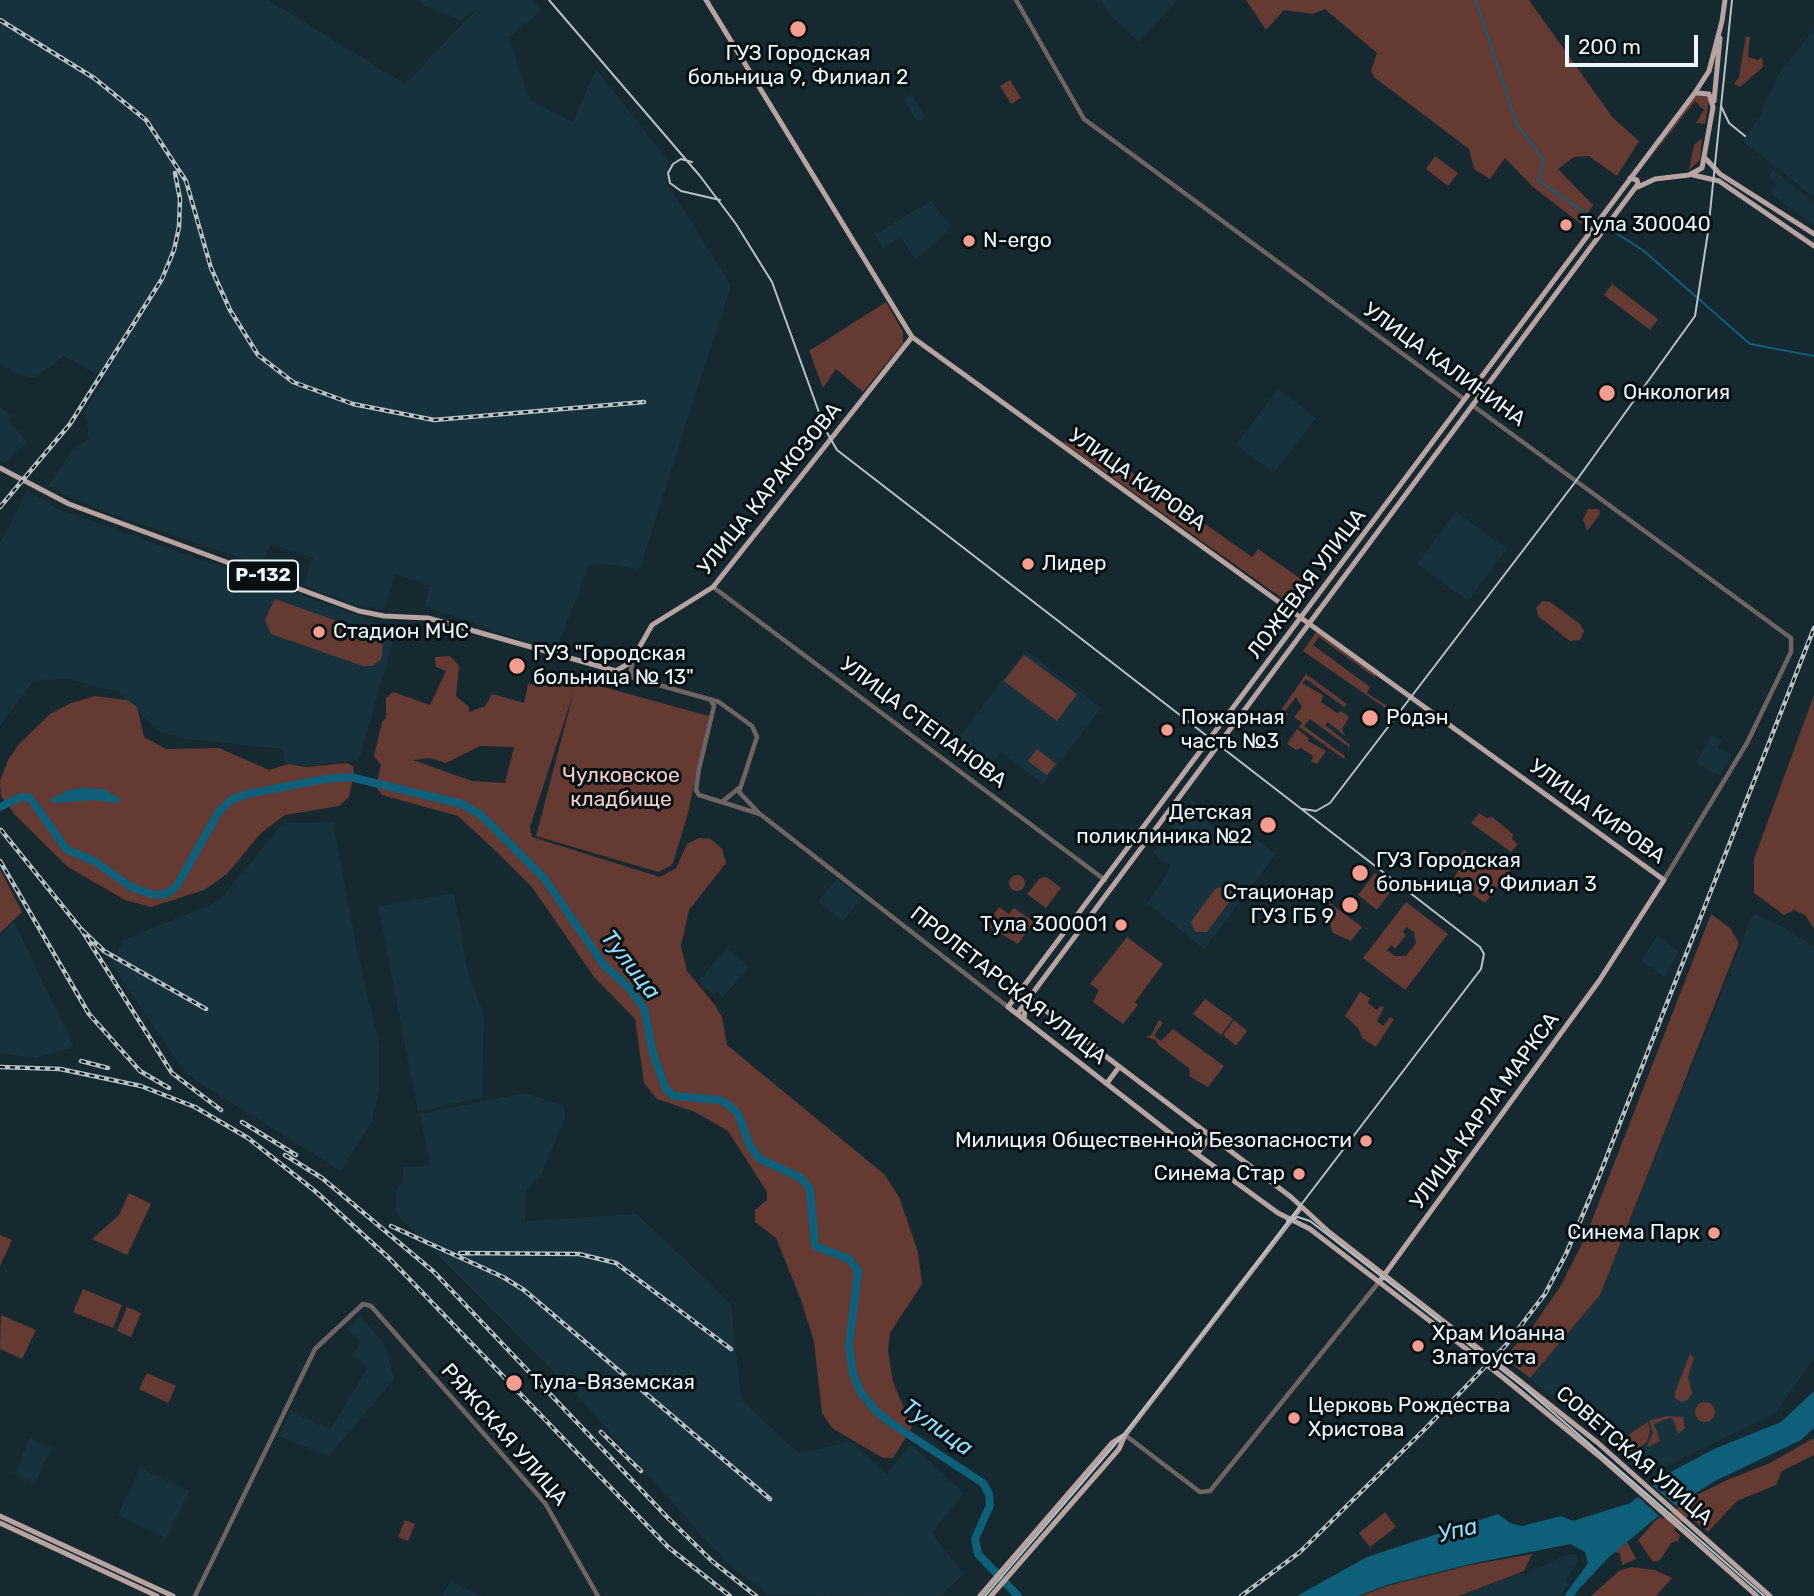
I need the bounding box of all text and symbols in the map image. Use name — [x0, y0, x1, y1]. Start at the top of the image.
marker: ГУЗ Городская больница 9, Филиал 2 — [788, 19, 808, 39]
scale bar — [1569, 21, 1702, 65]
text: 200 m — [1578, 34, 1641, 59]
place label: ГУЗ Городская больница 9, Филиал 2 — [688, 41, 908, 91]
place label: Тула 300040 — [1580, 212, 1711, 238]
marker: Тула 300040 — [1558, 217, 1574, 233]
place label: N-ergo — [983, 228, 1052, 254]
marker: N-ergo — [961, 233, 977, 249]
street label: УЛИЦА КАЛИНИНА — [1358, 298, 1530, 432]
place label: Онкология — [1623, 380, 1730, 406]
marker: Онкология — [1597, 383, 1617, 403]
street label: УЛИЦА КАРАКОЗОВА — [693, 398, 847, 580]
street label: УЛИЦА КИРОВА — [1064, 423, 1210, 537]
street label: ЛОЖЕВАЯ УЛИЦА — [1242, 504, 1372, 664]
place label: Лидер — [1042, 551, 1106, 577]
marker: Лидер — [1020, 556, 1036, 572]
road number: Р-132 — [228, 561, 298, 592]
place label: Стадион МЧС — [333, 619, 469, 645]
marker: Стадион МЧС — [311, 624, 327, 640]
place label: ГУЗ "Городская больница № 13" — [533, 641, 694, 691]
street label: УЛИЦА СТЕПАНОВА — [835, 652, 1011, 794]
marker: ГУЗ "Городская больница № 13" — [507, 656, 527, 676]
place label: Пожарная часть №3 — [1181, 705, 1285, 755]
place label: Родэн — [1386, 705, 1449, 731]
marker: Родэн — [1360, 708, 1380, 728]
marker: Пожарная часть №3 — [1159, 722, 1175, 738]
street label: УЛИЦА КИРОВА — [1524, 754, 1670, 870]
park label: Чулковское кладбище — [562, 763, 680, 813]
place label: Детская поликлиника №2 — [1076, 800, 1252, 850]
marker: Детская поликлиника №2 — [1258, 815, 1278, 835]
place label: ГУЗ Городская больница 9, Филиал 3 — [1376, 848, 1597, 898]
marker: ГУЗ Городская больница 9, Филиал 3 — [1350, 863, 1370, 883]
place label: Стационар ГУЗ ГБ 9 — [1223, 880, 1334, 930]
marker: Стационар ГУЗ ГБ 9 — [1340, 895, 1360, 915]
street label: ПРОЛЕТАРСКАЯ УЛИЦА — [905, 902, 1111, 1070]
place label: Тула 300001 — [980, 912, 1107, 938]
marker: Тула 300001 — [1113, 917, 1129, 933]
water label: Тулица — [594, 925, 666, 1005]
street label: УЛИЦА КАРЛА МАРКСА — [1405, 1008, 1565, 1214]
place label: Милиция Общественной Безопасности — [955, 1128, 1352, 1154]
marker: Милиция Общественной Безопасности — [1358, 1133, 1374, 1149]
place label: Синема Стар — [1154, 1161, 1285, 1187]
marker: Синема Стар — [1291, 1166, 1307, 1182]
place label: Синема Парк — [1567, 1220, 1700, 1246]
marker: Синема Парк — [1706, 1225, 1722, 1241]
place label: Храм Иоанна Златоуста — [1432, 1321, 1565, 1371]
marker: Храм Иоанна Златоуста — [1410, 1338, 1426, 1354]
street label: РЯЖСКАЯ УЛИЦА — [435, 1359, 573, 1511]
place label: Тула-Вяземская — [530, 1370, 695, 1396]
marker: Тула-Вяземская — [504, 1373, 524, 1393]
street label: СОВЕТСКАЯ УЛИЦА — [1551, 1381, 1717, 1531]
place label: Церковь Рождества Христова — [1308, 1393, 1510, 1443]
water label: Тулица — [896, 1394, 978, 1462]
marker: Церковь Рождества Христова — [1286, 1410, 1302, 1426]
water label: Упа — [1435, 1513, 1481, 1549]

